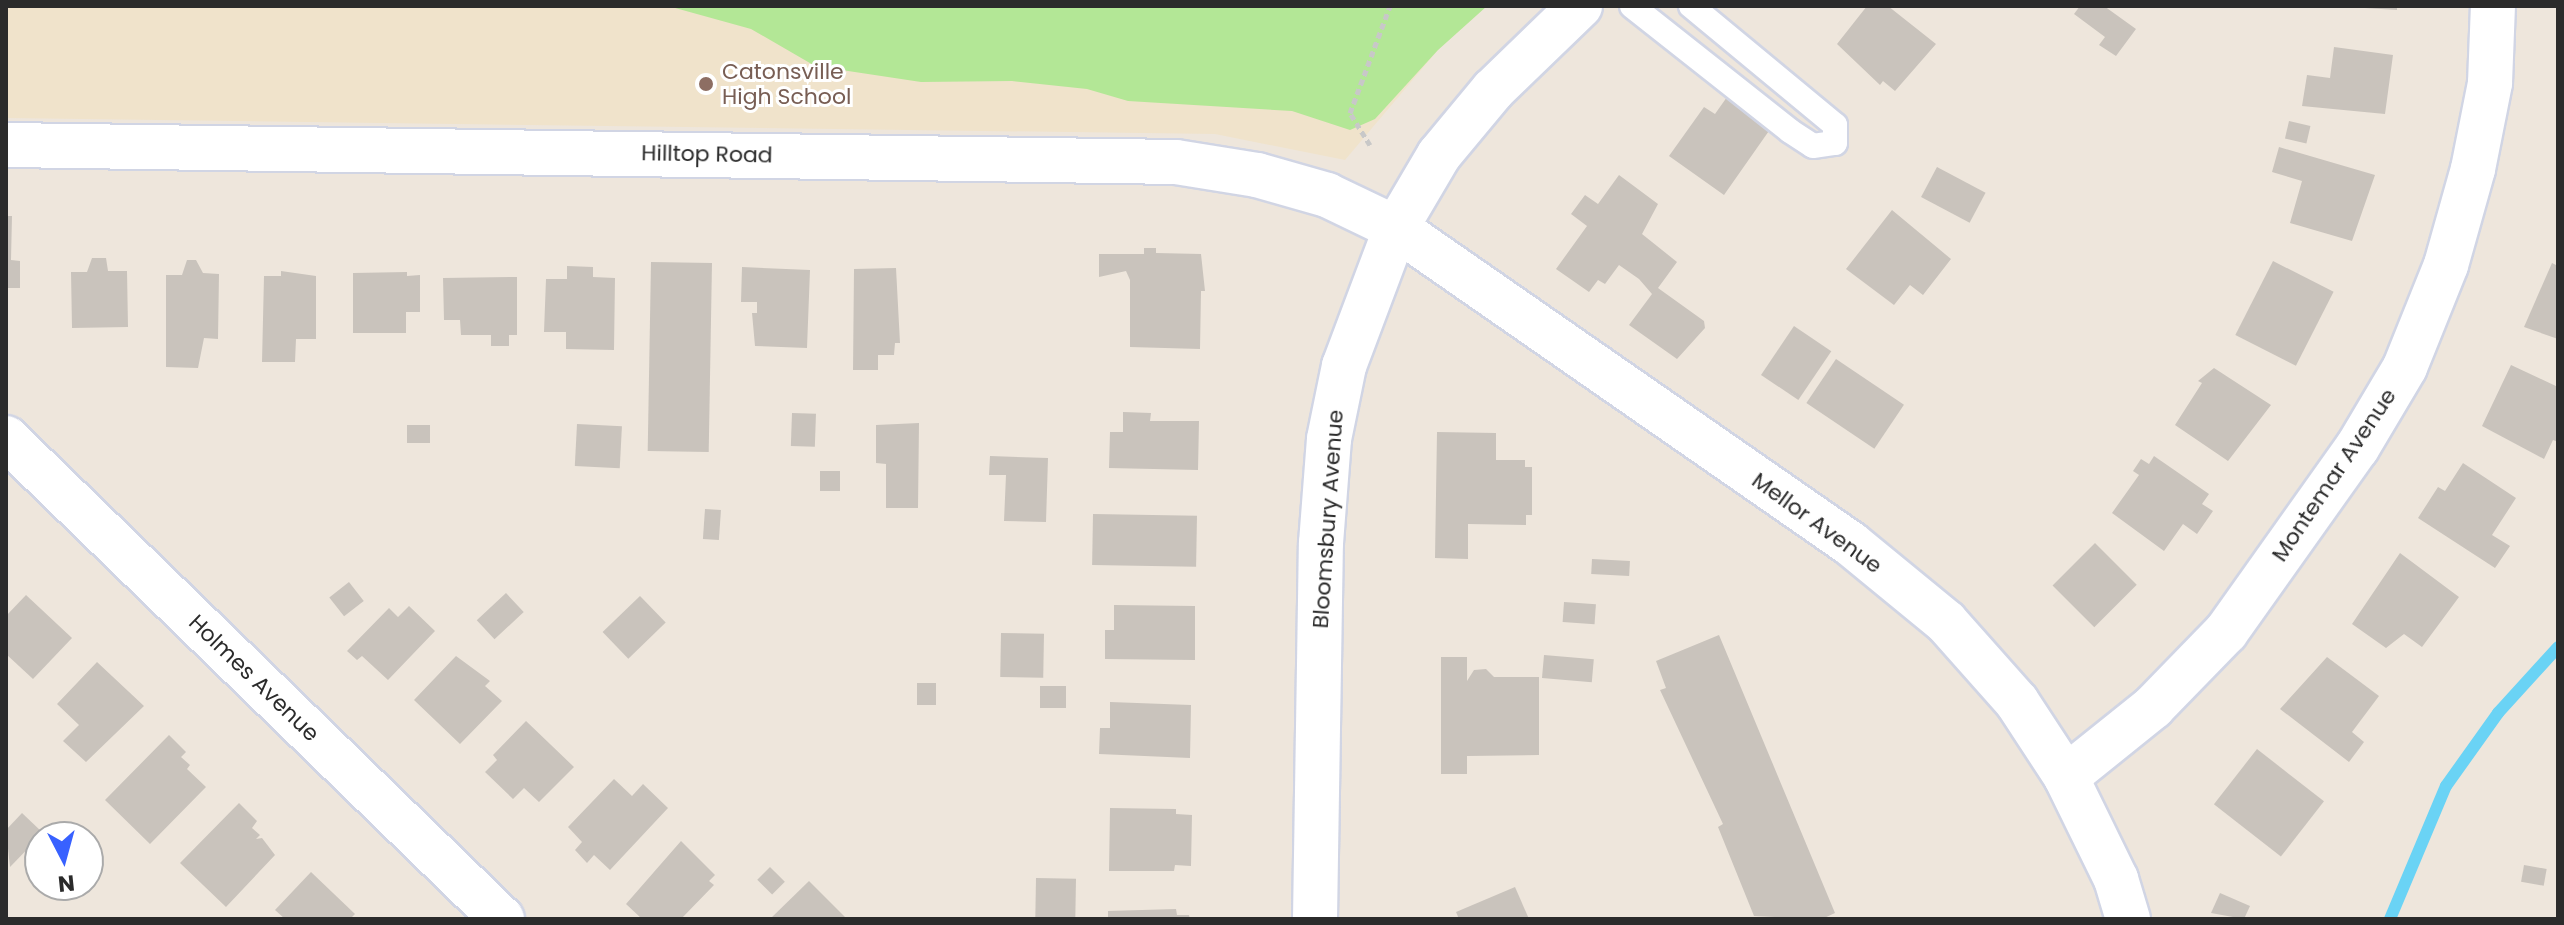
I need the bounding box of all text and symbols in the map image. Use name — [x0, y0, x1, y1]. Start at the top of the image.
place label: Catonsville High School — [722, 58, 851, 110]
marker: Catonsville High School — [697, 75, 715, 93]
street label: Hilltop Road — [641, 140, 773, 168]
street label: Montemar Avenue — [2266, 383, 2402, 567]
street label: Bloomsbury Avenue — [1307, 409, 1349, 629]
street label: Mellor Avenue — [1747, 467, 1887, 579]
street label: Holmes Avenue — [183, 609, 325, 747]
north arrow — [24, 821, 104, 901]
text: N — [57, 867, 76, 900]

